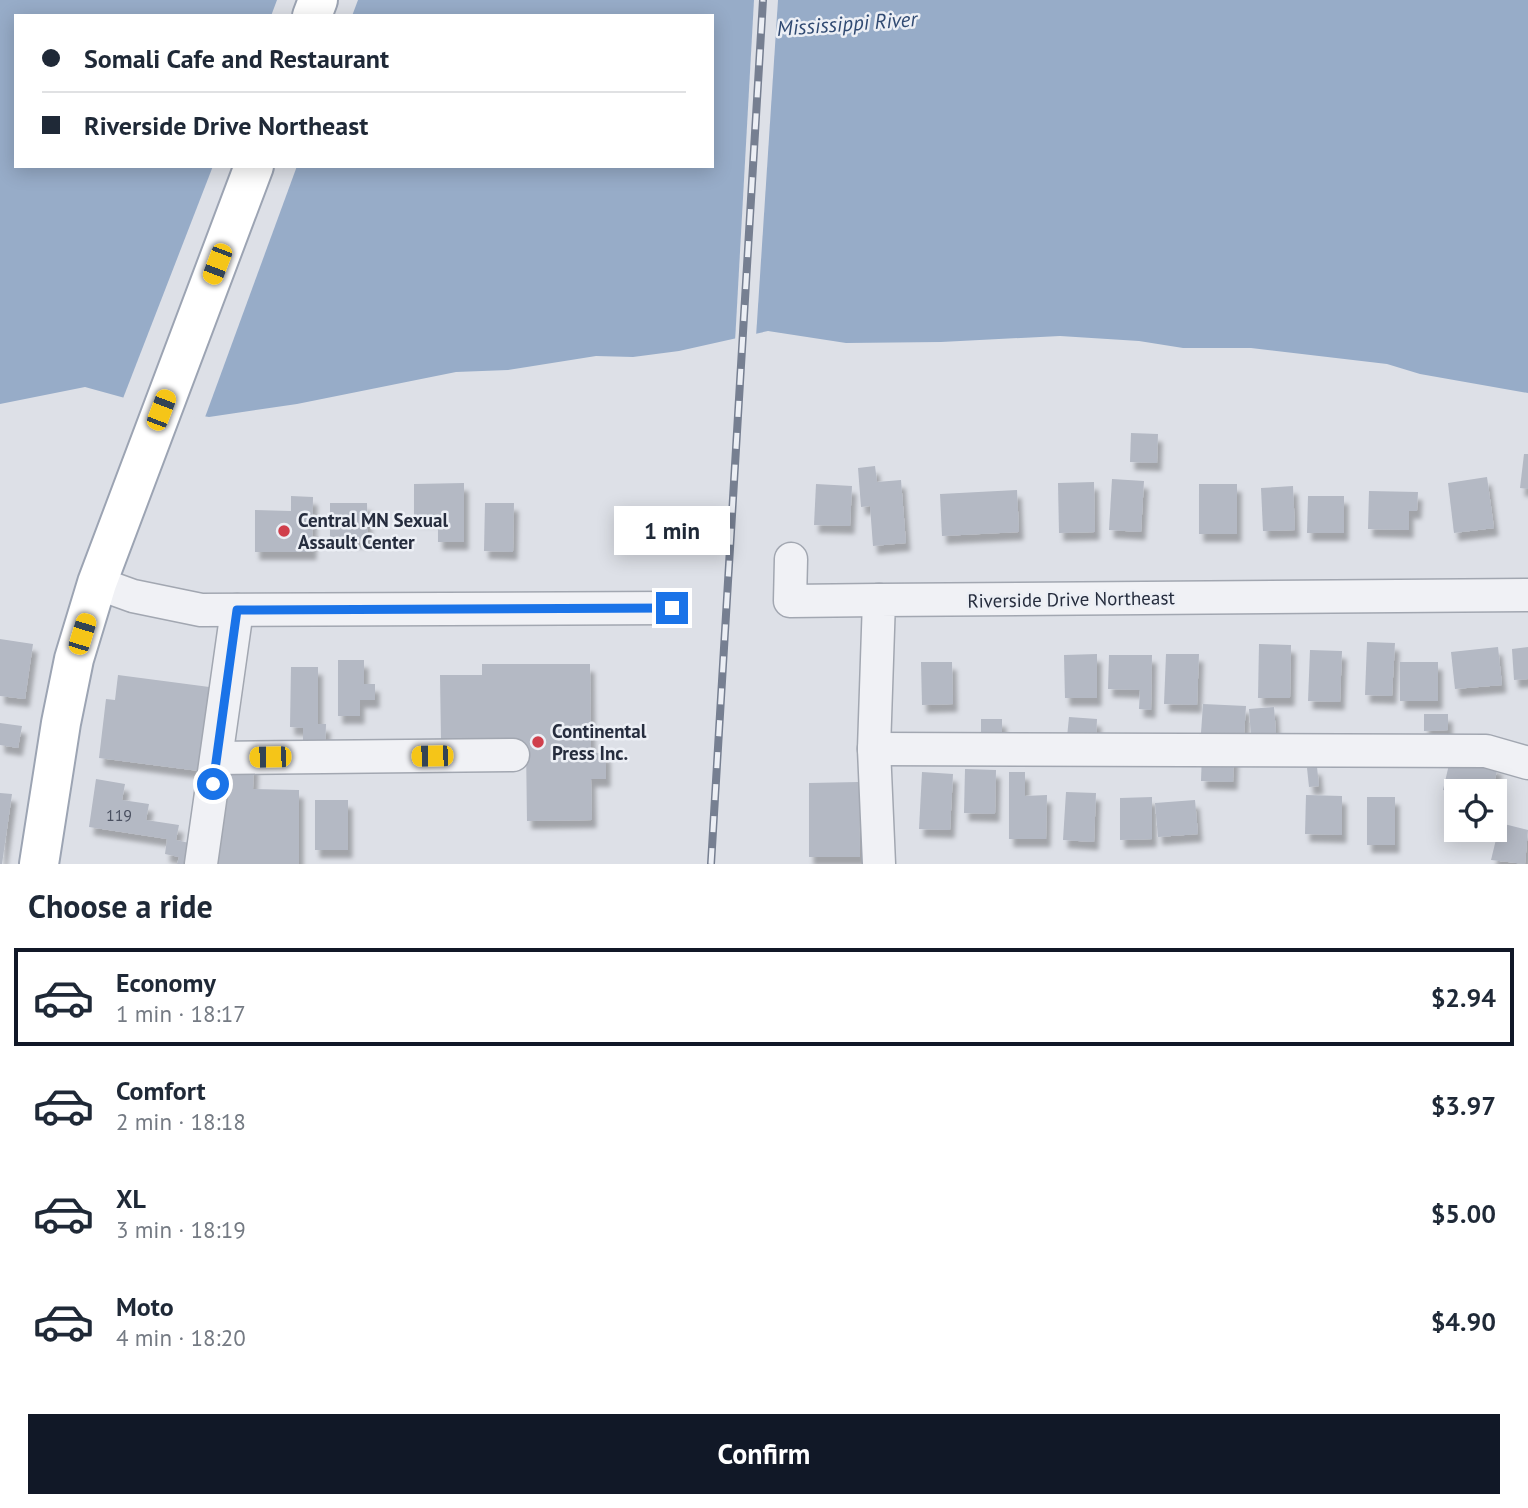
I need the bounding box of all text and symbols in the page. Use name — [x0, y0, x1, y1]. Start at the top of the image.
water label: Mississippi River — [776, 5, 920, 42]
text: Somali Cafe and Restaurant — [84, 42, 389, 75]
text: Riverside Drive Northeast — [84, 109, 368, 142]
car — [200, 241, 235, 287]
car — [144, 387, 179, 433]
callout: 1 min — [614, 506, 730, 556]
place label: Central MN Sexual Assault Center — [298, 508, 448, 554]
text: 1 min — [644, 516, 700, 545]
marker: Central MN Sexual Assault Center — [276, 523, 292, 539]
street label: Riverside Drive Northeast — [967, 585, 1176, 613]
route end — [656, 592, 688, 624]
car — [66, 611, 99, 657]
place label: Continental Press Inc. — [552, 719, 647, 765]
marker: Continental Press Inc. — [530, 734, 546, 750]
car — [411, 745, 454, 767]
car — [249, 746, 292, 768]
route start — [197, 768, 229, 800]
map controls — [1444, 779, 1507, 842]
button: locate — [1444, 779, 1507, 842]
house number: 119 — [106, 805, 132, 825]
text: Choose a ride — [28, 885, 213, 927]
icon: car — [32, 966, 95, 1029]
text: Economy — [116, 966, 216, 999]
text: $2.94 — [1431, 981, 1496, 1014]
text: 1 min · 18:17 — [116, 999, 246, 1028]
icon: car — [32, 1074, 95, 1137]
text: Comfort — [116, 1074, 206, 1107]
text: $3.97 — [1431, 1089, 1496, 1122]
text: 2 min · 18:18 — [116, 1107, 246, 1136]
icon: car — [32, 1182, 95, 1245]
text: XL — [116, 1182, 146, 1215]
text: $5.00 — [1431, 1197, 1496, 1230]
text: 3 min · 18:19 — [116, 1215, 246, 1244]
icon: car — [32, 1290, 95, 1353]
text: Moto — [116, 1290, 174, 1323]
text: $4.90 — [1431, 1305, 1496, 1338]
text: 4 min · 18:20 — [116, 1323, 246, 1352]
button: Confirm — [28, 1414, 1500, 1494]

